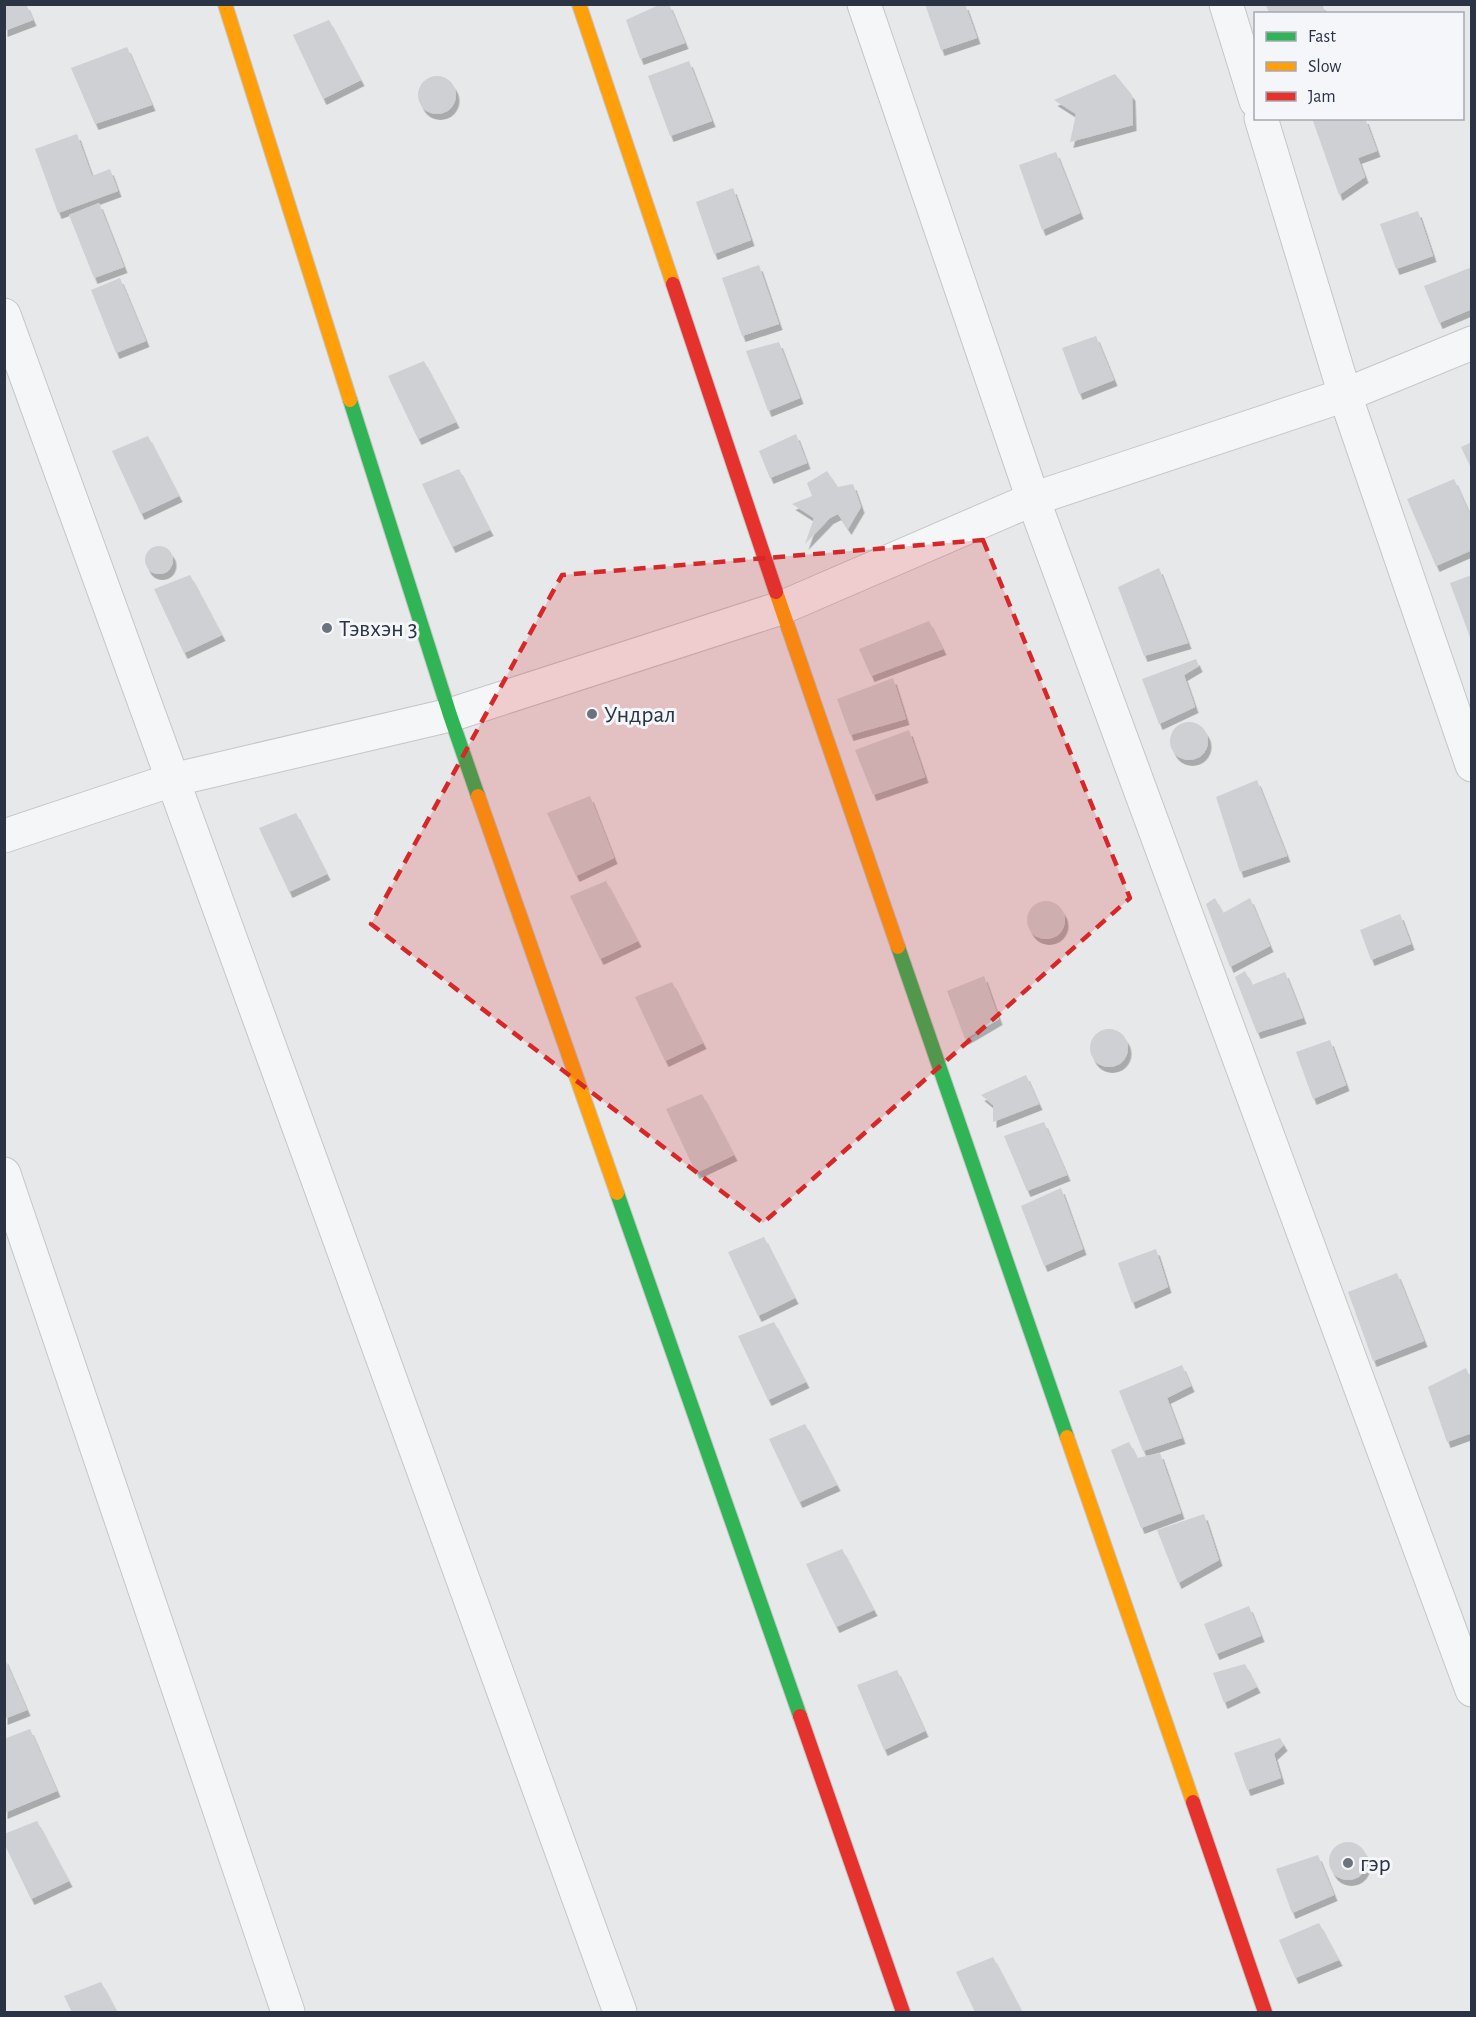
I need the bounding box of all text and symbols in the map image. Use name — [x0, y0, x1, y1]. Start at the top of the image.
legend — [1254, 12, 1464, 120]
text: Fast — [1308, 28, 1336, 46]
text: Slow — [1308, 58, 1341, 76]
text: Jam — [1308, 88, 1336, 106]
place label: Тэвхэн 3 — [339, 617, 418, 641]
marker: Тэвхэн 3 — [320, 621, 334, 635]
place label: Ундрал — [604, 703, 676, 727]
marker: Ундрал — [585, 707, 599, 721]
place label: гэр — [1360, 1852, 1391, 1876]
marker: гэр — [1341, 1856, 1355, 1870]

